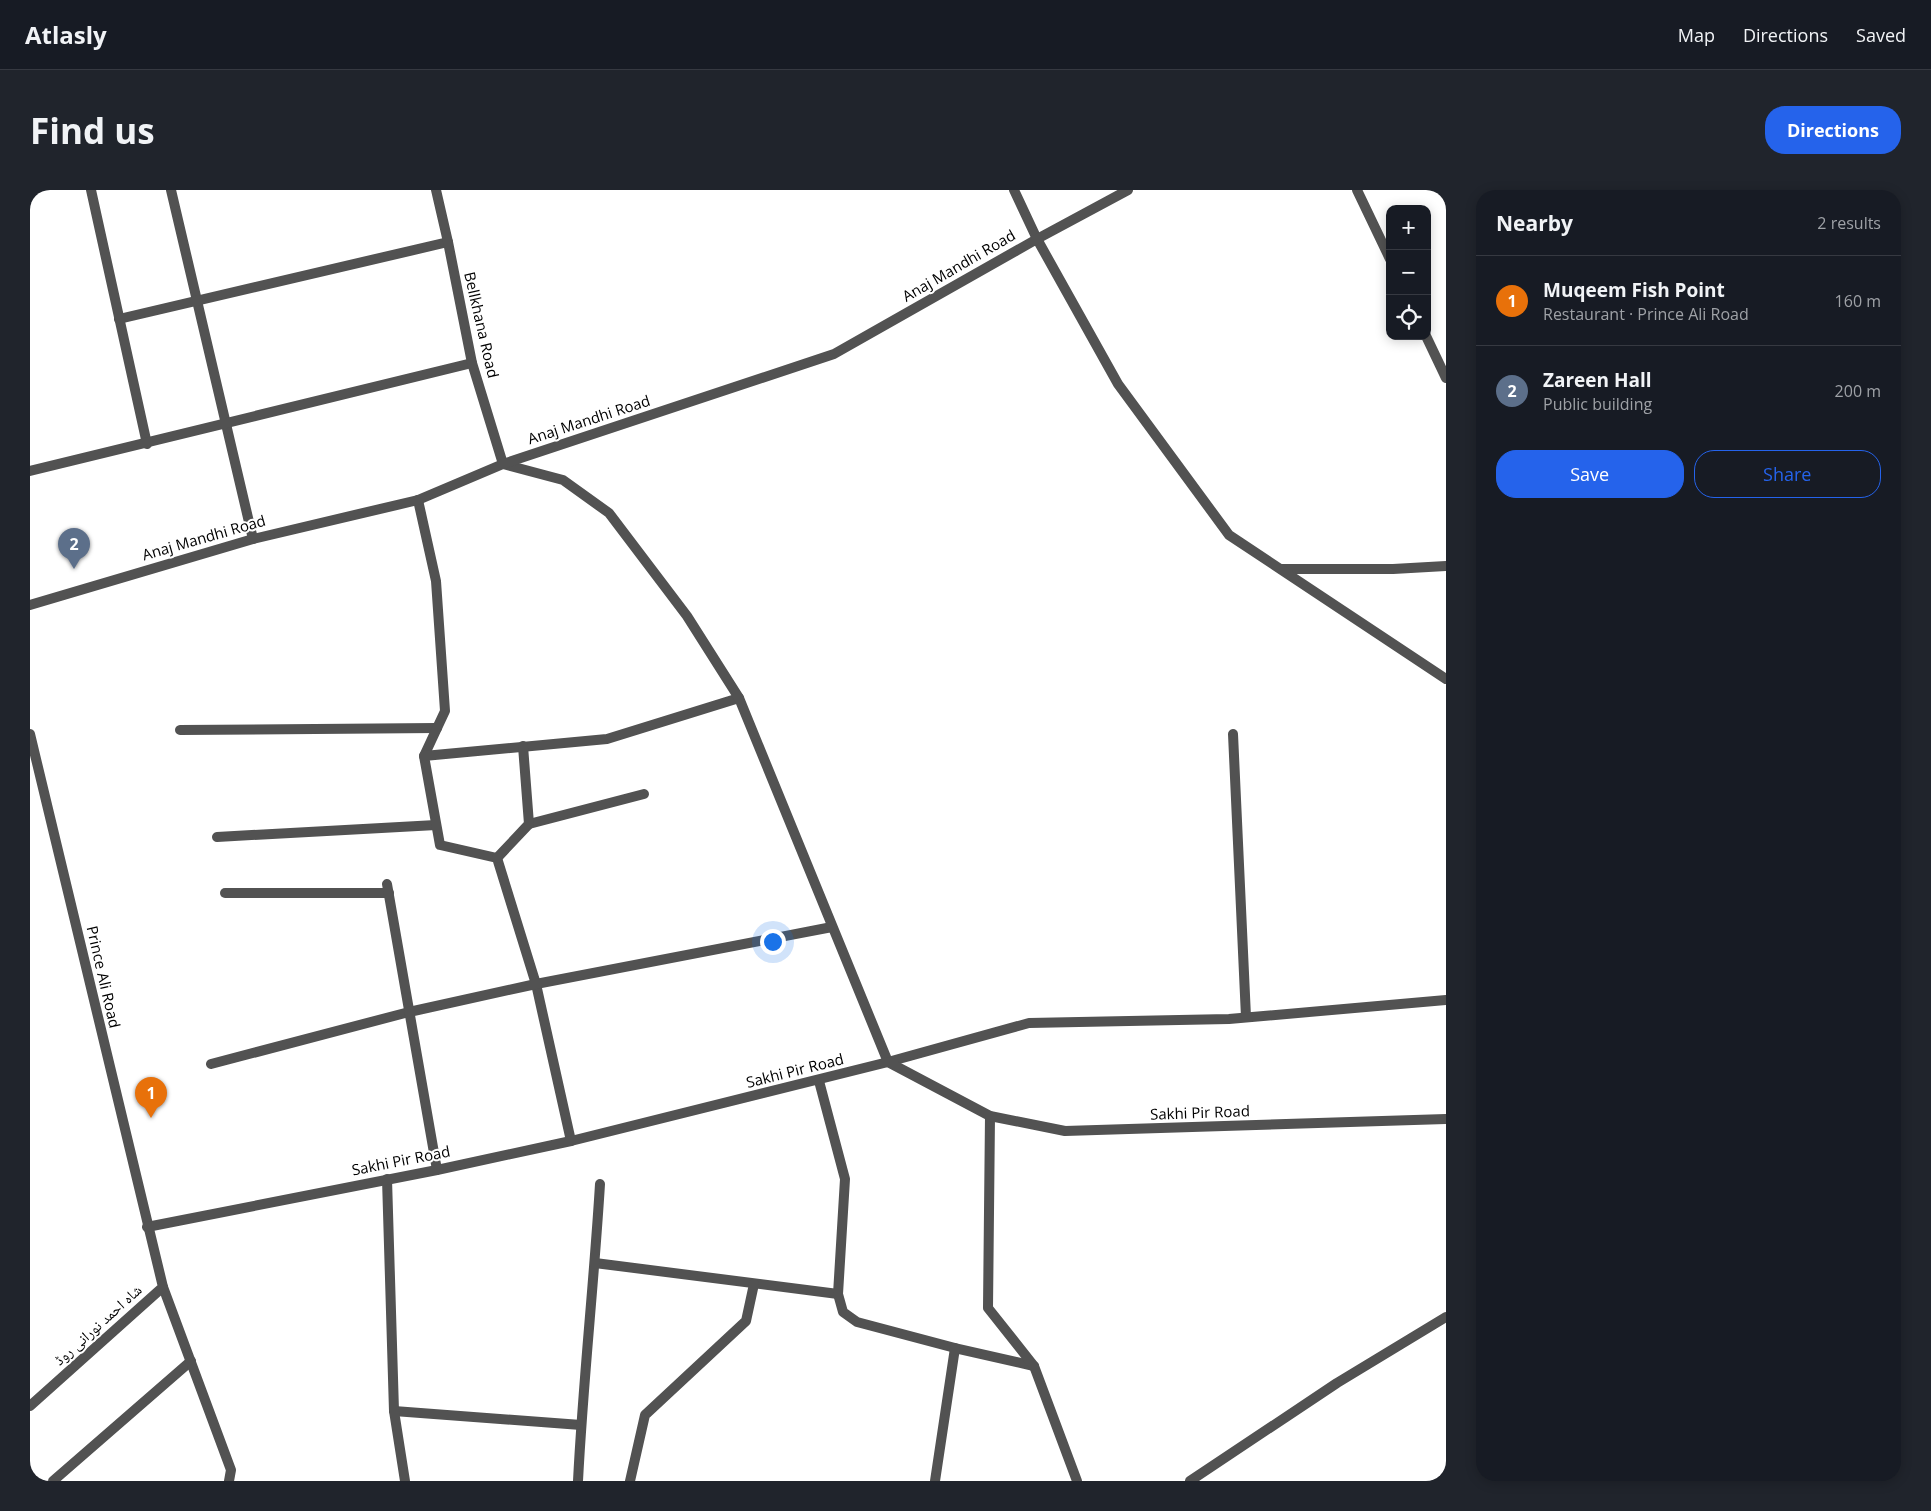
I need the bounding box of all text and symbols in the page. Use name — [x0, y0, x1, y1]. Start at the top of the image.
text: Atlasly — [25, 18, 107, 51]
text: Map — [1678, 23, 1715, 47]
text: Directions — [1743, 23, 1828, 47]
text: Saved — [1856, 23, 1906, 47]
button: Directions — [1765, 106, 1901, 154]
text: Find us — [30, 107, 155, 154]
map controls — [1386, 205, 1431, 340]
button: + — [1386, 205, 1431, 250]
text: Nearby — [1496, 209, 1573, 237]
text: 2 results — [1817, 212, 1881, 234]
street label: Anaj Mandhi Road — [898, 225, 1019, 306]
button: − — [1386, 250, 1431, 295]
street label: Bellkhana Road — [460, 270, 504, 380]
text: Muqeem Fish Point — [1543, 277, 1725, 303]
text: 1 — [1507, 290, 1517, 312]
text: 160 m — [1835, 290, 1881, 312]
button: locate — [1386, 295, 1431, 340]
text: Restaurant · Prince Ali Road — [1543, 303, 1749, 325]
text: Zareen Hall — [1543, 367, 1652, 393]
text: 2 — [1507, 380, 1517, 402]
text: 200 m — [1835, 380, 1881, 402]
street label: Anaj Mandhi Road — [525, 390, 652, 448]
text: Public building — [1543, 393, 1652, 415]
button: Save — [1496, 450, 1684, 498]
button: Share — [1694, 450, 1881, 498]
street label: Anaj Mandhi Road — [140, 510, 268, 564]
pin: 2 — [58, 528, 90, 569]
street label: Prince Ali Road — [82, 924, 125, 1030]
your location — [760, 929, 786, 955]
street label: Sakhi Pir Road — [744, 1048, 846, 1092]
pin: 1 — [135, 1077, 167, 1118]
street label: Sakhi Pir Road — [1150, 1100, 1250, 1124]
street label: Sakhi Pir Road — [350, 1141, 452, 1179]
street label: شاہ احمد نورانی روڈ — [49, 1279, 146, 1370]

